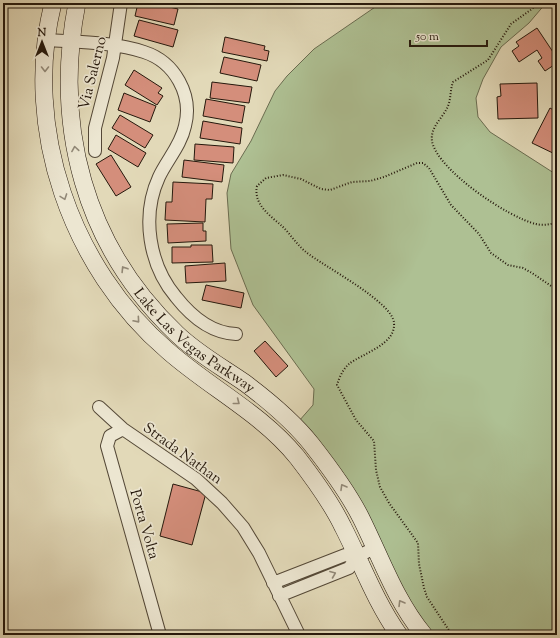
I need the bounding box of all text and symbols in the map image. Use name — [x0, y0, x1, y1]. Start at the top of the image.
north arrow — [22, 22, 62, 62]
scale bar — [410, 22, 487, 48]
text: N — [37, 25, 47, 41]
text: 50 m — [415, 28, 439, 46]
street label: Via Salerno — [74, 34, 113, 112]
one-way arrow — [41, 66, 49, 72]
one-way arrow — [71, 146, 80, 153]
one-way arrow — [60, 193, 68, 200]
one-way arrow — [121, 266, 128, 273]
street label: Lake Las Vegas Parkway — [128, 284, 259, 399]
one-way arrow — [132, 316, 139, 323]
one-way arrow — [233, 397, 240, 404]
street label: Strada Nathan — [138, 418, 226, 490]
one-way arrow — [340, 484, 347, 491]
street label: Porta Volta — [124, 487, 164, 562]
one-way arrow — [330, 571, 337, 579]
one-way arrow — [399, 600, 406, 607]

